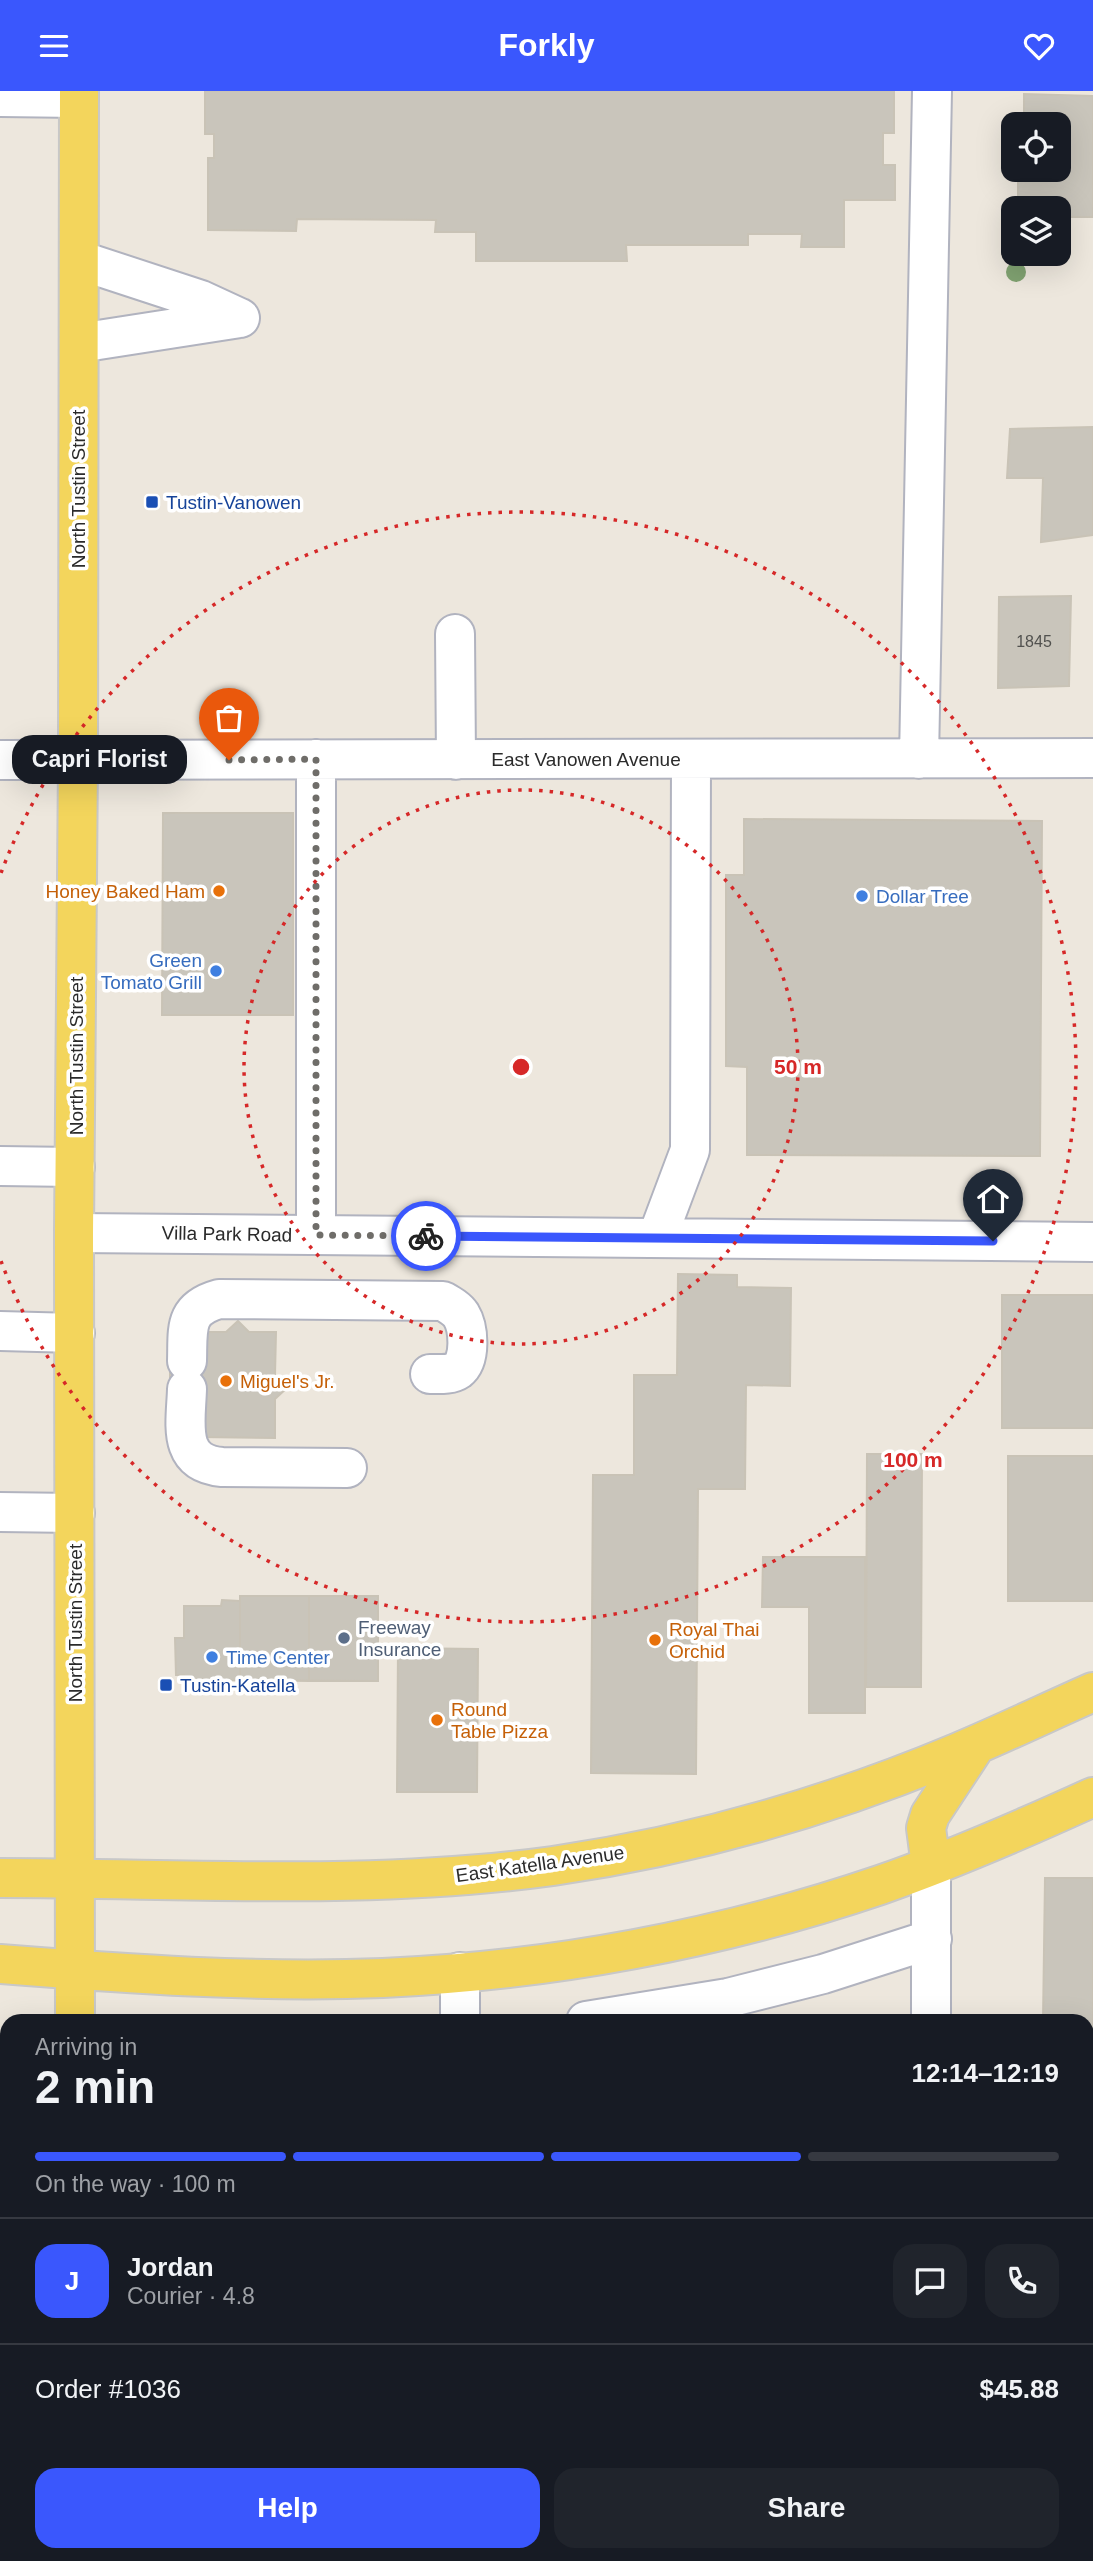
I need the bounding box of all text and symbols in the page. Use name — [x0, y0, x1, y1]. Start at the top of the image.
icon: menu — [35, 27, 73, 65]
text: Forkly — [498, 27, 595, 63]
icon: heart — [1020, 27, 1058, 65]
map controls — [1001, 112, 1071, 266]
button: locate — [1001, 112, 1071, 182]
button: layers — [1001, 196, 1071, 266]
street label: North Tustin Street — [68, 409, 89, 568]
place label: Tustin-Vanowen — [166, 492, 301, 513]
marker: Tustin-Vanowen — [144, 494, 160, 510]
house number: 1845 — [1016, 633, 1052, 650]
pin — [199, 688, 259, 760]
icon: bag — [210, 699, 248, 737]
callout: Capri Florist — [12, 735, 187, 785]
text: Capri Florist — [32, 746, 167, 772]
street label: East Vanowen Avenue — [491, 749, 681, 770]
place label: Honey Baked Ham — [46, 881, 205, 902]
marker: Honey Baked Ham — [211, 883, 227, 899]
place label: Dollar Tree — [876, 886, 969, 907]
marker: Dollar Tree — [854, 888, 870, 904]
place label: Green Tomato Grill — [101, 950, 202, 993]
marker: Green Tomato Grill — [208, 963, 224, 979]
street label: North Tustin Street — [66, 976, 87, 1135]
centre of rings — [509, 1055, 533, 1079]
text: 50 m — [774, 1055, 822, 1078]
pin — [963, 1169, 1023, 1241]
icon: home — [974, 1180, 1012, 1218]
courier — [391, 1201, 461, 1271]
icon: bike — [407, 1217, 445, 1255]
street label: Villa Park Road — [162, 1222, 292, 1246]
place label: Miguel's Jr. — [240, 1371, 334, 1392]
marker: Miguel's Jr. — [218, 1373, 234, 1389]
text: 100 m — [883, 1448, 943, 1471]
street label: North Tustin Street — [65, 1543, 86, 1702]
place label: Freeway Insurance — [358, 1617, 441, 1660]
place label: Royal Thai Orchid — [669, 1619, 759, 1662]
marker: Freeway Insurance — [336, 1630, 352, 1646]
marker: Royal Thai Orchid — [647, 1632, 663, 1648]
place label: Time Center — [226, 1647, 330, 1668]
marker: Time Center — [204, 1649, 220, 1665]
place label: Tustin-Katella — [180, 1675, 296, 1696]
marker: Tustin-Katella — [158, 1677, 174, 1693]
place label: Round Table Pizza — [451, 1699, 549, 1742]
marker: Round Table Pizza — [429, 1712, 445, 1728]
street label: East Katella Avenue — [454, 1842, 626, 1886]
text: Arriving in — [35, 2034, 137, 2060]
text: 12:14–12:19 — [912, 2058, 1059, 2088]
text: 2 min — [35, 2061, 155, 2113]
text: On the way · 100 m — [35, 2171, 236, 2197]
button: chat — [893, 2244, 967, 2318]
button: phone — [985, 2244, 1059, 2318]
text: Jordan — [127, 2252, 214, 2282]
text: J — [65, 2266, 79, 2296]
text: Courier · 4.8 — [127, 2283, 255, 2309]
text: Order #1036 — [35, 2374, 181, 2404]
text: $45.88 — [979, 2374, 1059, 2404]
button: Help — [35, 2468, 540, 2548]
button: Share — [554, 2468, 1059, 2548]

